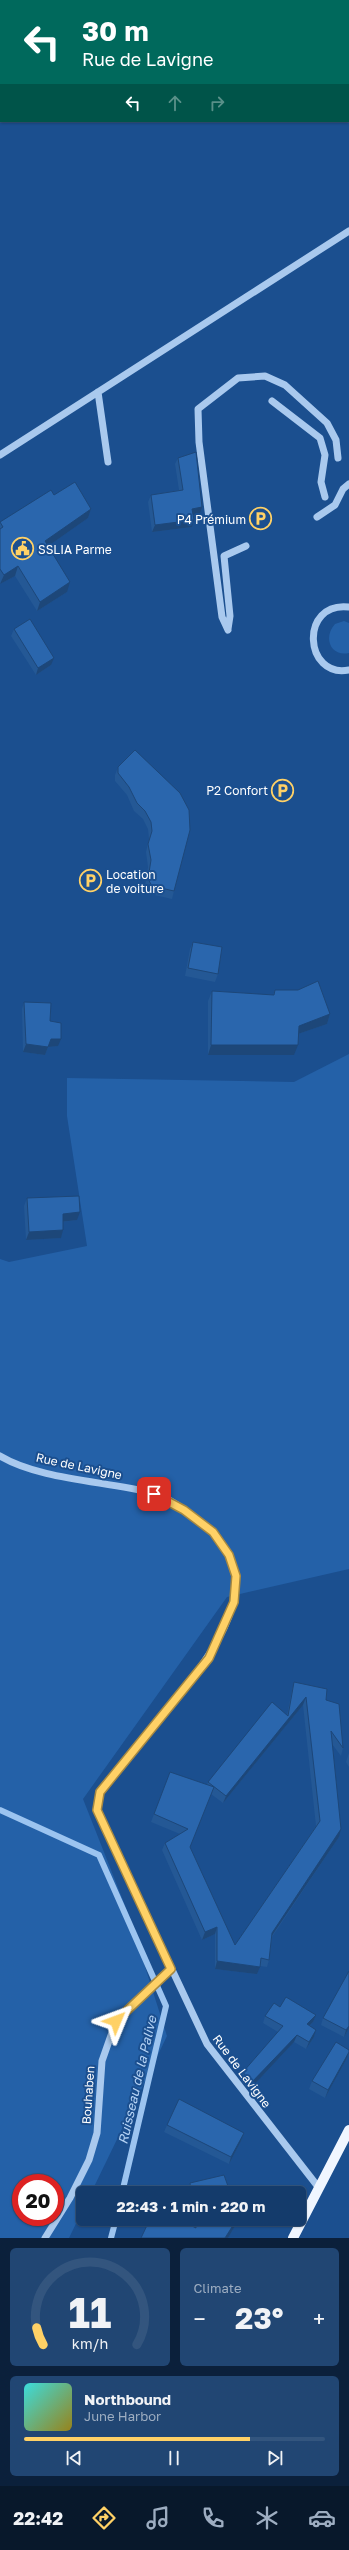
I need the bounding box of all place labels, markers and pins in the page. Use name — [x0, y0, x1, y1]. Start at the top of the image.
parking icon: P4 Prémium — [248, 506, 274, 532]
place label: P4 Prémium — [177, 512, 246, 527]
public building icon: SSLIA Parme — [9, 536, 35, 562]
place label: SSLIA Parme — [38, 542, 112, 557]
parking icon: P2 Confort — [270, 777, 296, 803]
place label: P2 Confort — [206, 783, 268, 798]
place label: Location de voiture — [106, 867, 164, 896]
parking icon: Location de voiture — [78, 868, 104, 894]
pin — [137, 1477, 171, 1511]

